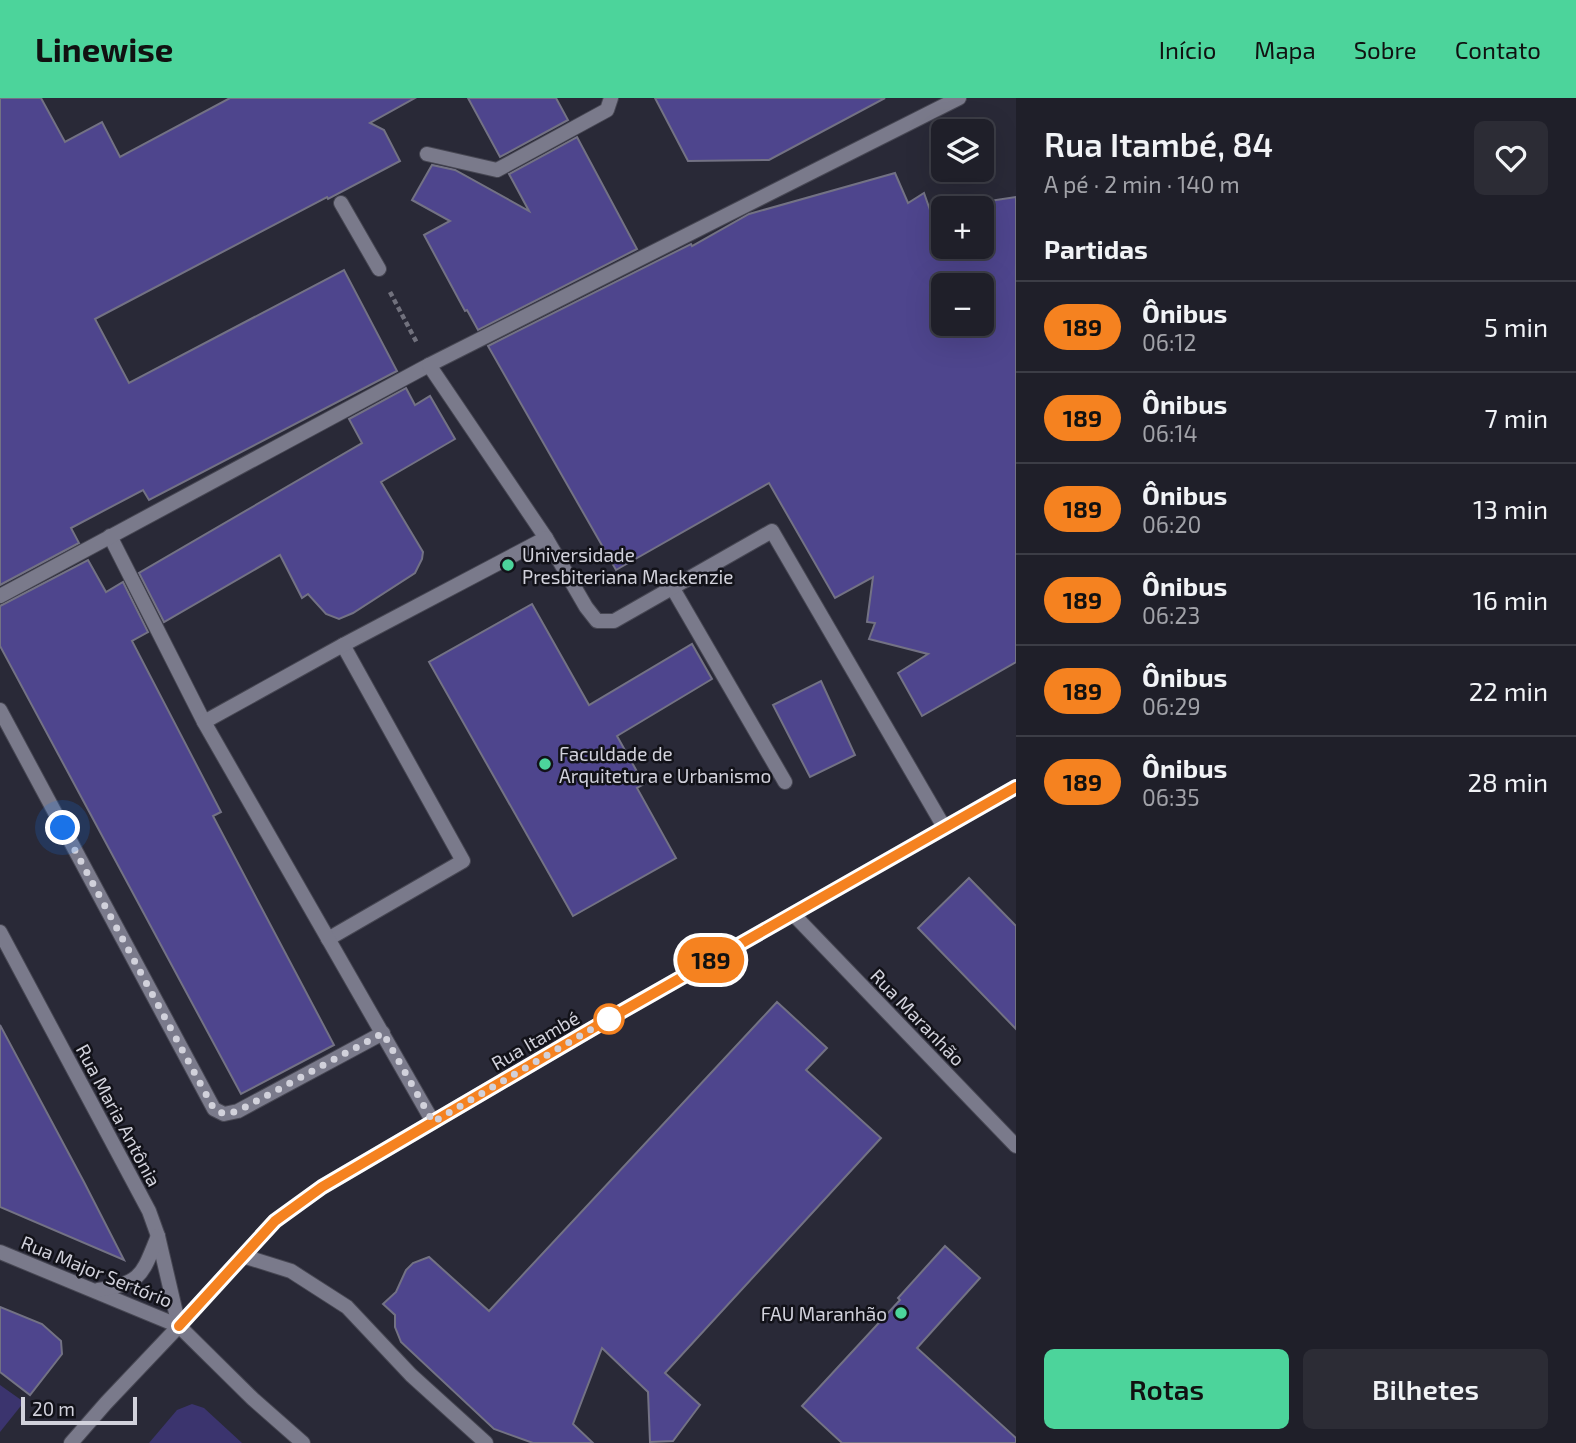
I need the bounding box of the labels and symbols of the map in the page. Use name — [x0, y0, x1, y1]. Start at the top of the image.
place label: Universidade Presbiteriana Mackenzie — [522, 543, 734, 588]
marker: Universidade Presbiteriana Mackenzie — [500, 557, 516, 573]
place label: Faculdade de Arquitetura e Urbanismo — [559, 742, 771, 787]
marker: Faculdade de Arquitetura e Urbanismo — [537, 756, 553, 772]
your location — [45, 810, 80, 845]
line badge: 189 — [671, 937, 751, 983]
street label: Rua Maranhão — [866, 964, 970, 1070]
unlabelled marker — [594, 1004, 624, 1034]
street label: Rua Itambé — [487, 1006, 583, 1074]
street label: Rua Maria Antônia — [72, 1040, 166, 1190]
street label: Rua Major Sertório — [18, 1230, 176, 1312]
place label: FAU Maranhão — [761, 1302, 887, 1325]
marker: FAU Maranhão — [893, 1305, 909, 1321]
scale bar — [21, 1394, 136, 1426]

